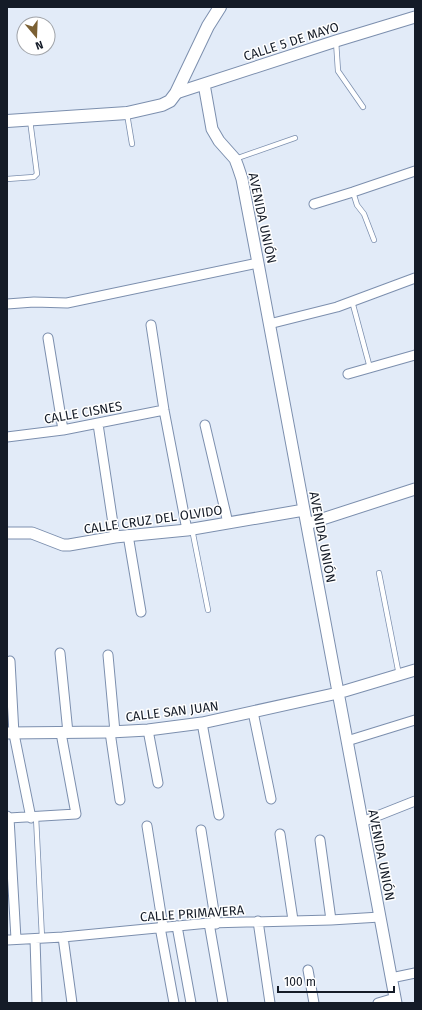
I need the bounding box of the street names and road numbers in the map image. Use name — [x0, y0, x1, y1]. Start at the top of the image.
street label: CALLE 5 DE MAYO — [242, 19, 341, 64]
street label: AVENIDA UNIÓN — [246, 171, 279, 265]
street label: CALLE CISNES — [43, 398, 123, 427]
street label: AVENIDA UNIÓN — [306, 490, 339, 584]
street label: CALLE CRUZ DEL OLVIDO — [83, 502, 223, 537]
street label: CALLE SAN JUAN — [125, 698, 219, 725]
street label: AVENIDA UNIÓN — [365, 808, 398, 902]
street label: CALLE PRIMAVERA — [140, 902, 245, 925]

